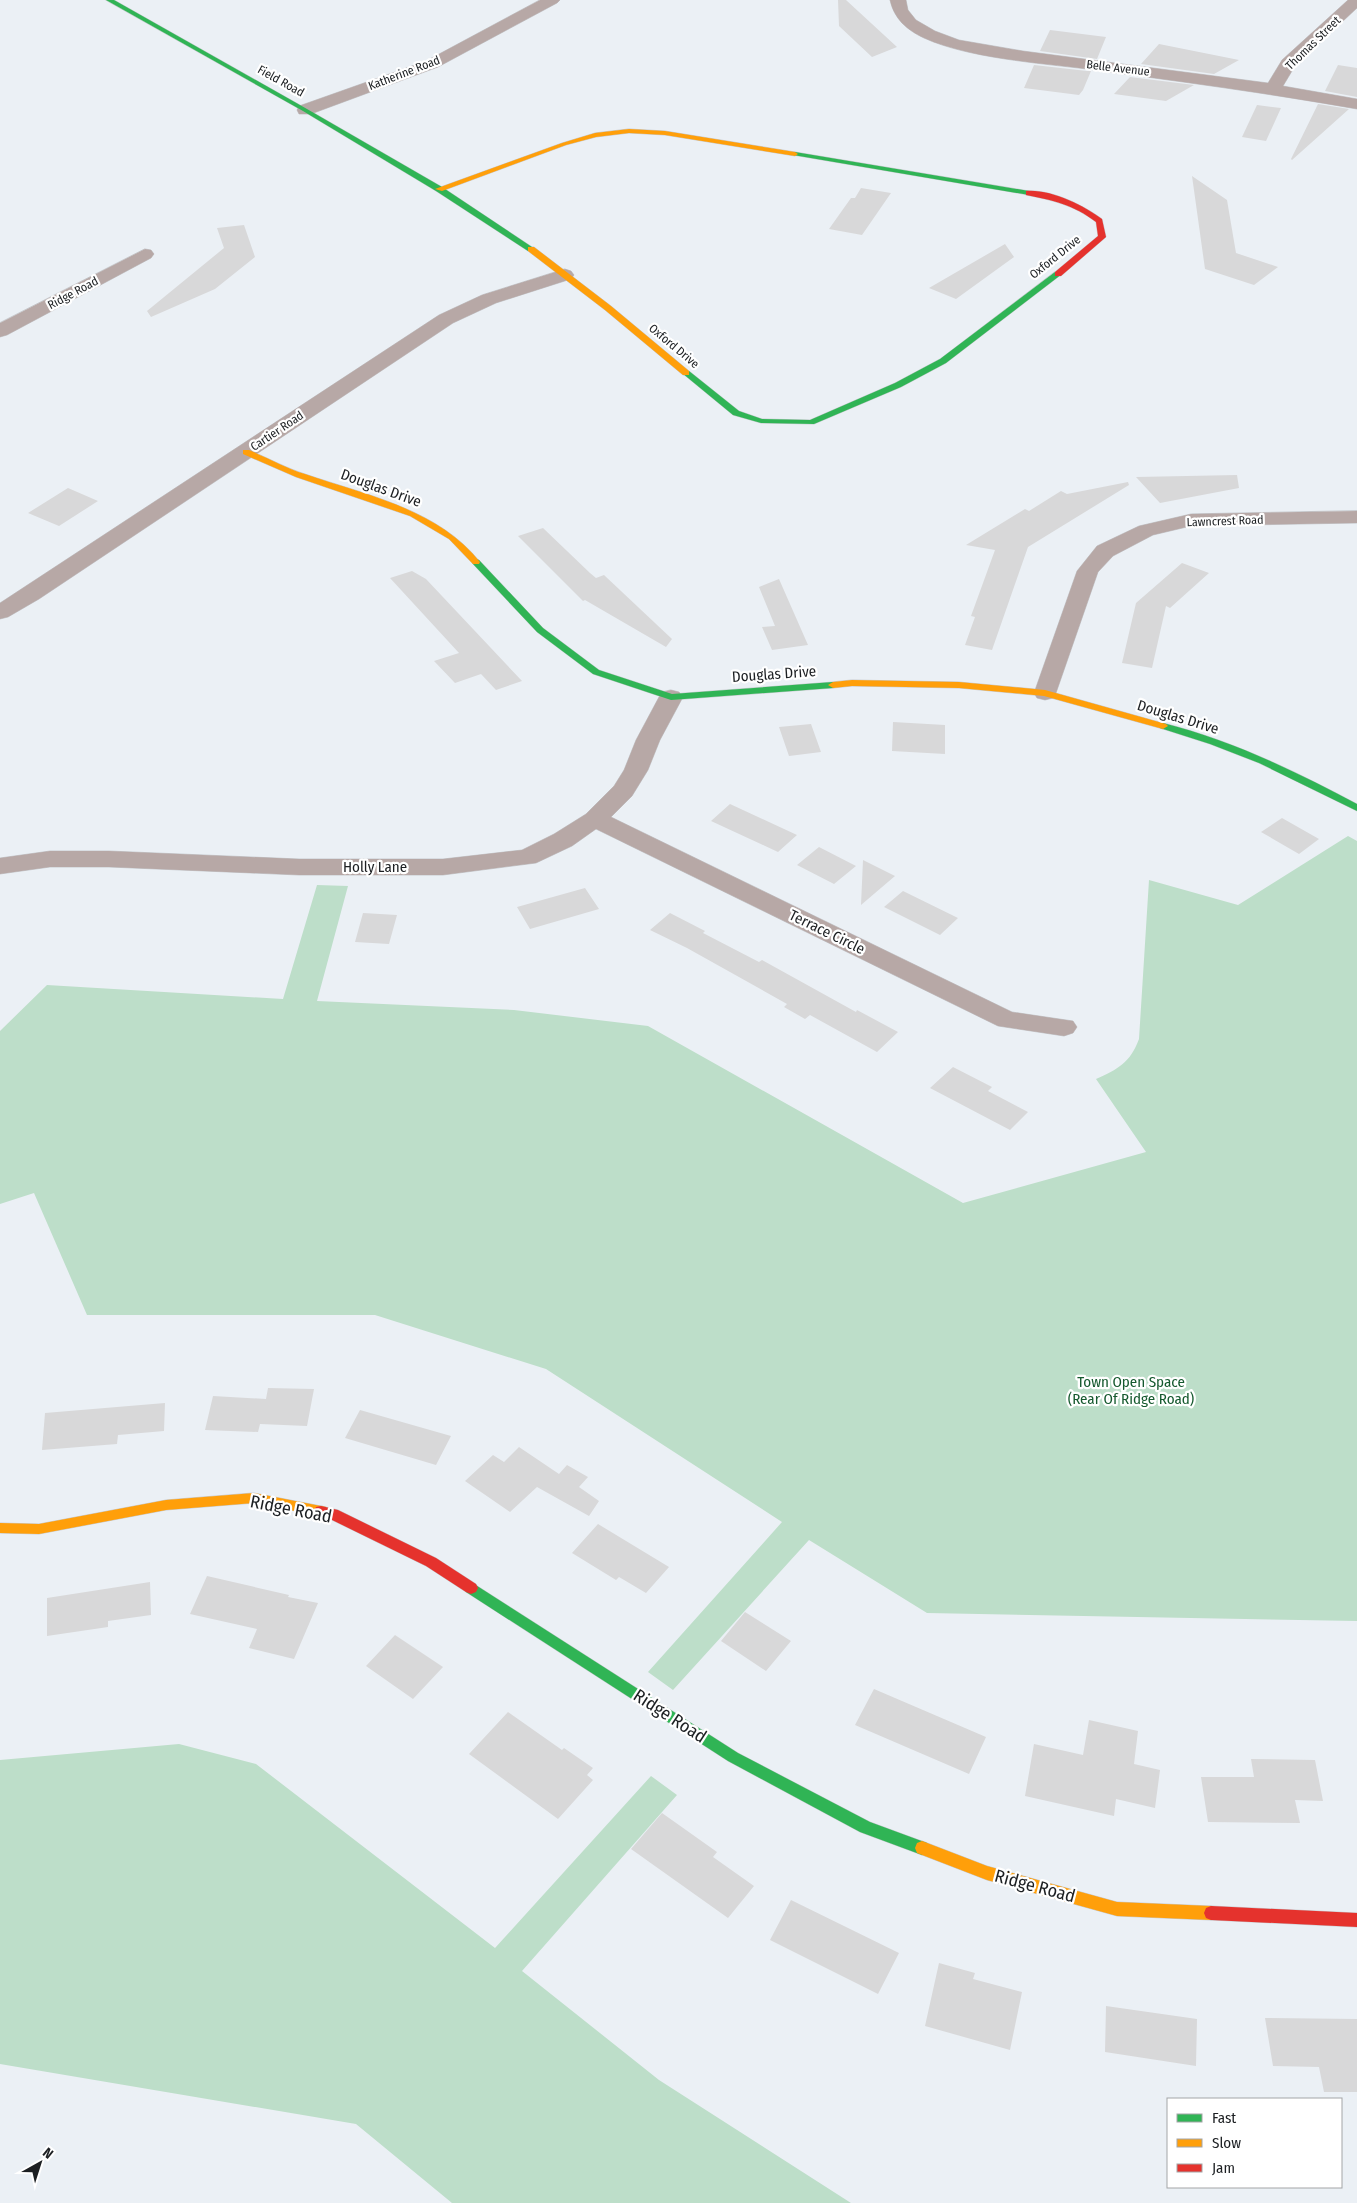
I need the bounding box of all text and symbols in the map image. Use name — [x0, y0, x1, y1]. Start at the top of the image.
street label: Thomas Street — [1283, 13, 1343, 73]
street label: Katherine Road — [366, 53, 442, 93]
street label: Belle Avenue — [1086, 57, 1150, 79]
street label: Field Road — [255, 62, 307, 100]
street label: Oxford Drive — [1027, 232, 1083, 282]
street label: Ridge Road — [45, 274, 101, 312]
street label: Oxford Drive — [646, 321, 702, 371]
street label: Cartier Road — [248, 408, 306, 454]
street label: Douglas Drive — [338, 465, 424, 511]
street label: Lawncrest Road — [1186, 513, 1264, 529]
street label: Douglas Drive — [731, 662, 817, 686]
street label: Douglas Drive — [1135, 696, 1221, 738]
street label: Holly Lane — [343, 858, 407, 876]
street label: Terrace Circle — [786, 906, 868, 958]
park label: Town Open Space (Rear Of Ridge Road) — [1068, 1373, 1194, 1408]
street label: Ridge Road — [248, 1490, 334, 1528]
street label: Ridge Road — [629, 1684, 711, 1748]
street label: Ridge Road — [992, 1865, 1078, 1907]
legend — [1167, 2098, 1342, 2188]
text: Fast — [1212, 2109, 1236, 2127]
text: Slow — [1212, 2134, 1241, 2152]
north arrow — [15, 2138, 65, 2188]
text: N — [39, 2144, 56, 2163]
text: Jam — [1212, 2159, 1235, 2177]

